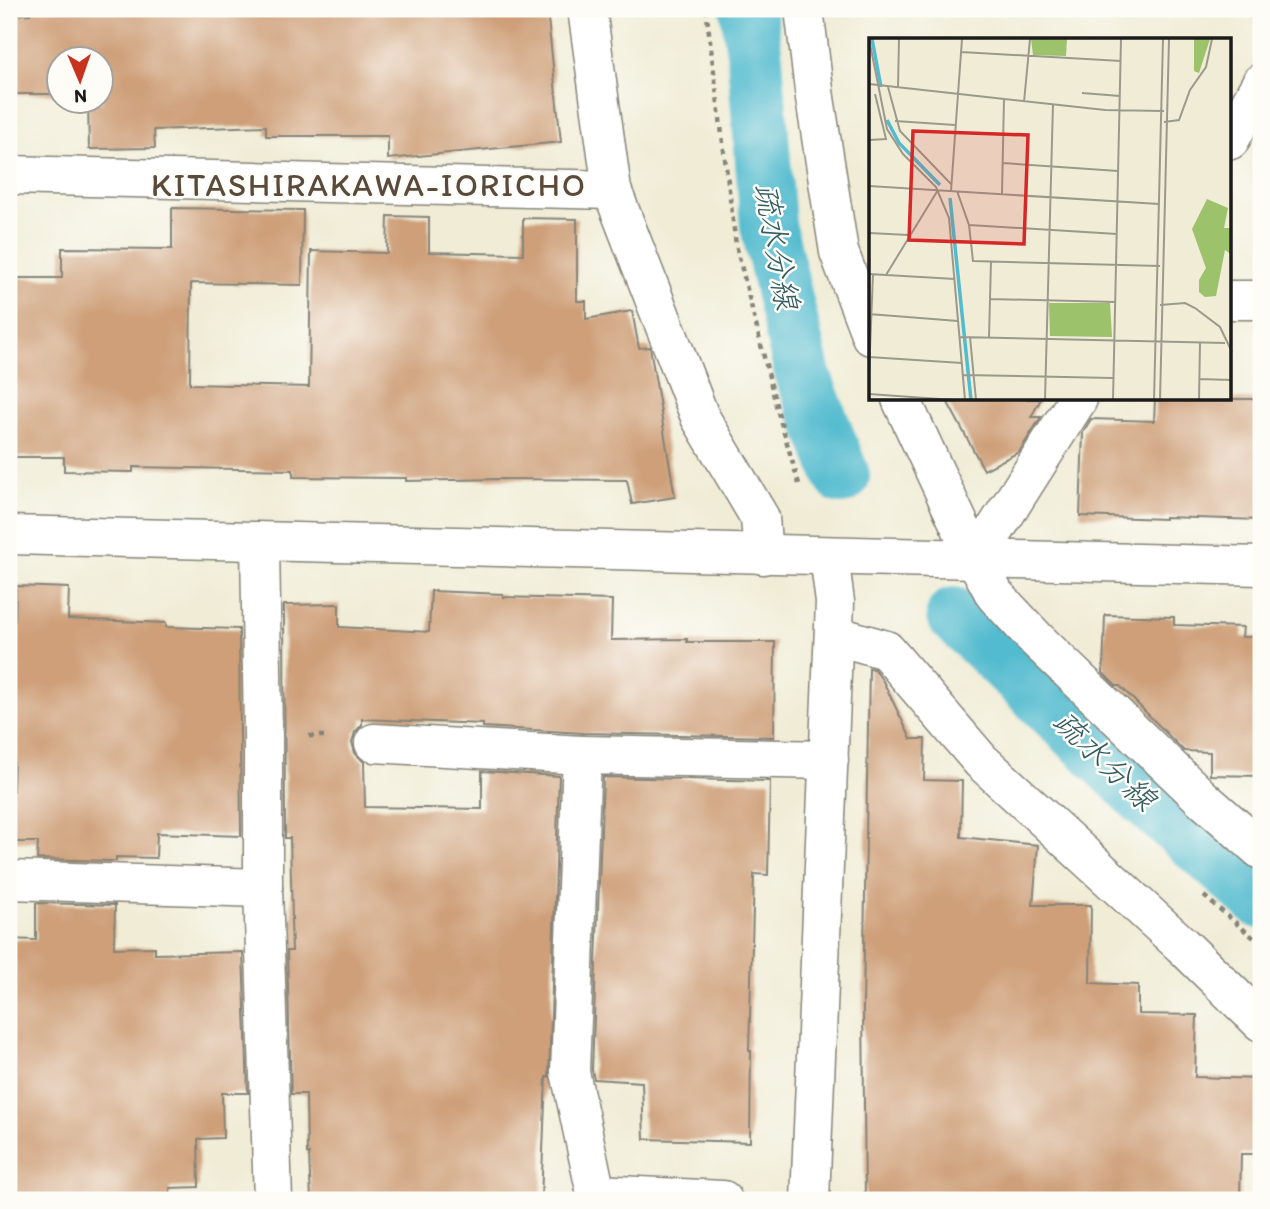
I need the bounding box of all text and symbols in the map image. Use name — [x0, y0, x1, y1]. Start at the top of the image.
inset map — [869, 38, 1232, 401]
north arrow — [46, 46, 116, 116]
text: N — [74, 85, 87, 108]
district label: KITASHIRAKAWA-IORICHO — [151, 166, 587, 204]
water label: 疏水分線 — [747, 180, 807, 314]
water label: 疏水分線 — [1046, 702, 1166, 820]

